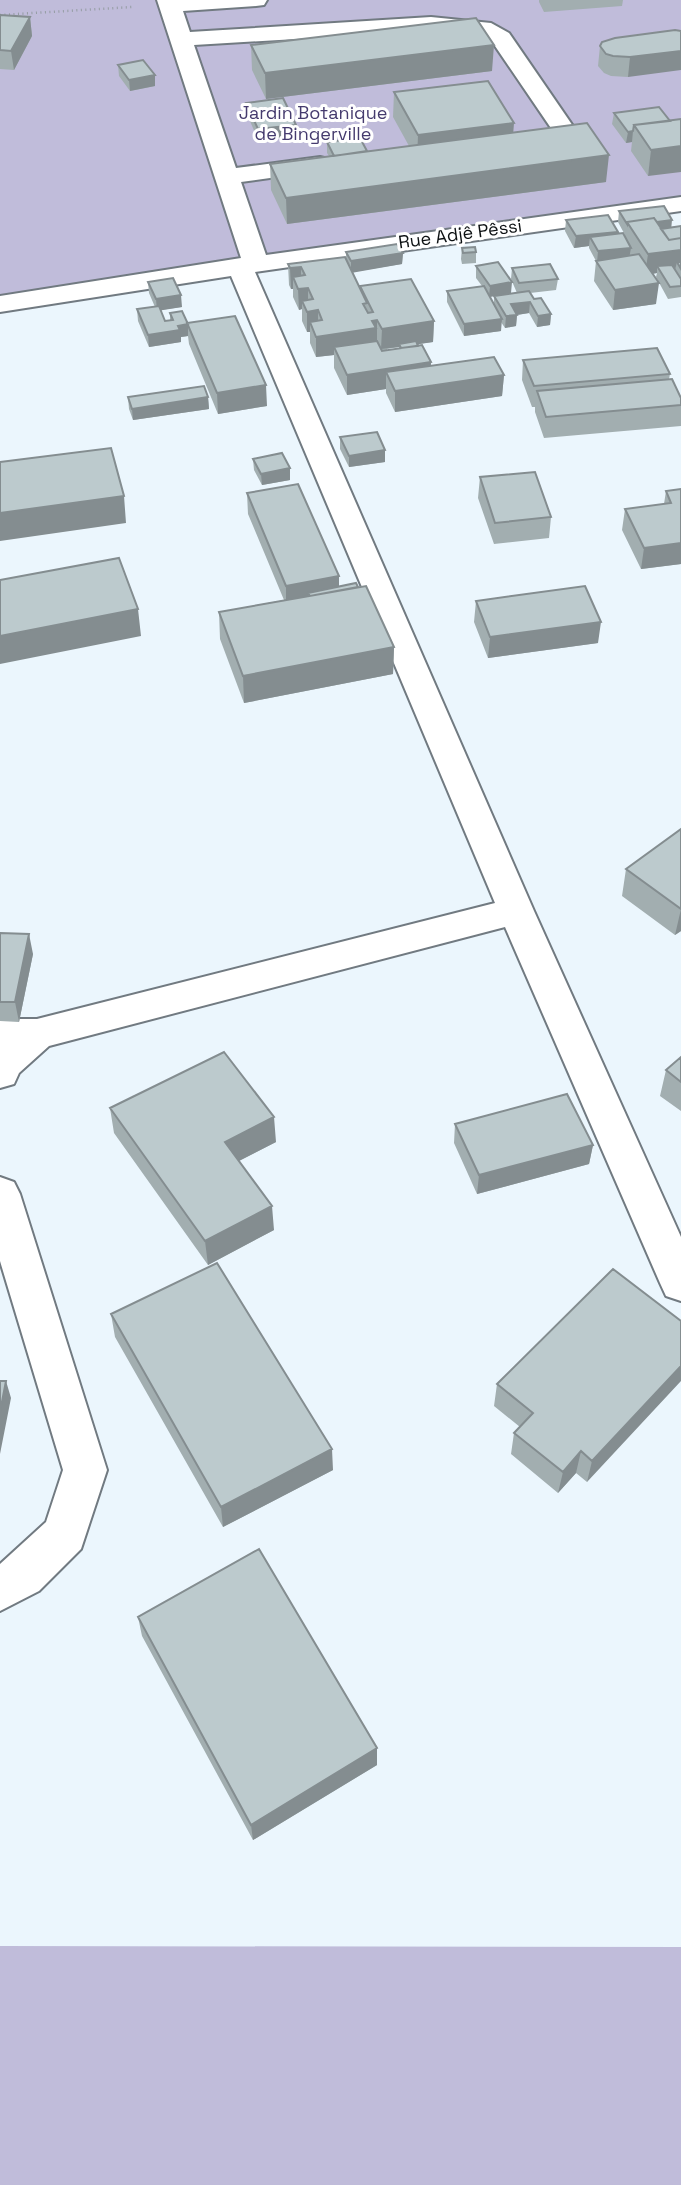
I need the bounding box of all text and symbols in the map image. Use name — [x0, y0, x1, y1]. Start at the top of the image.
park label: Jardin Botanique de Bingerville — [239, 101, 387, 145]
street label: Rue Adjê Pêssi — [397, 213, 523, 254]

